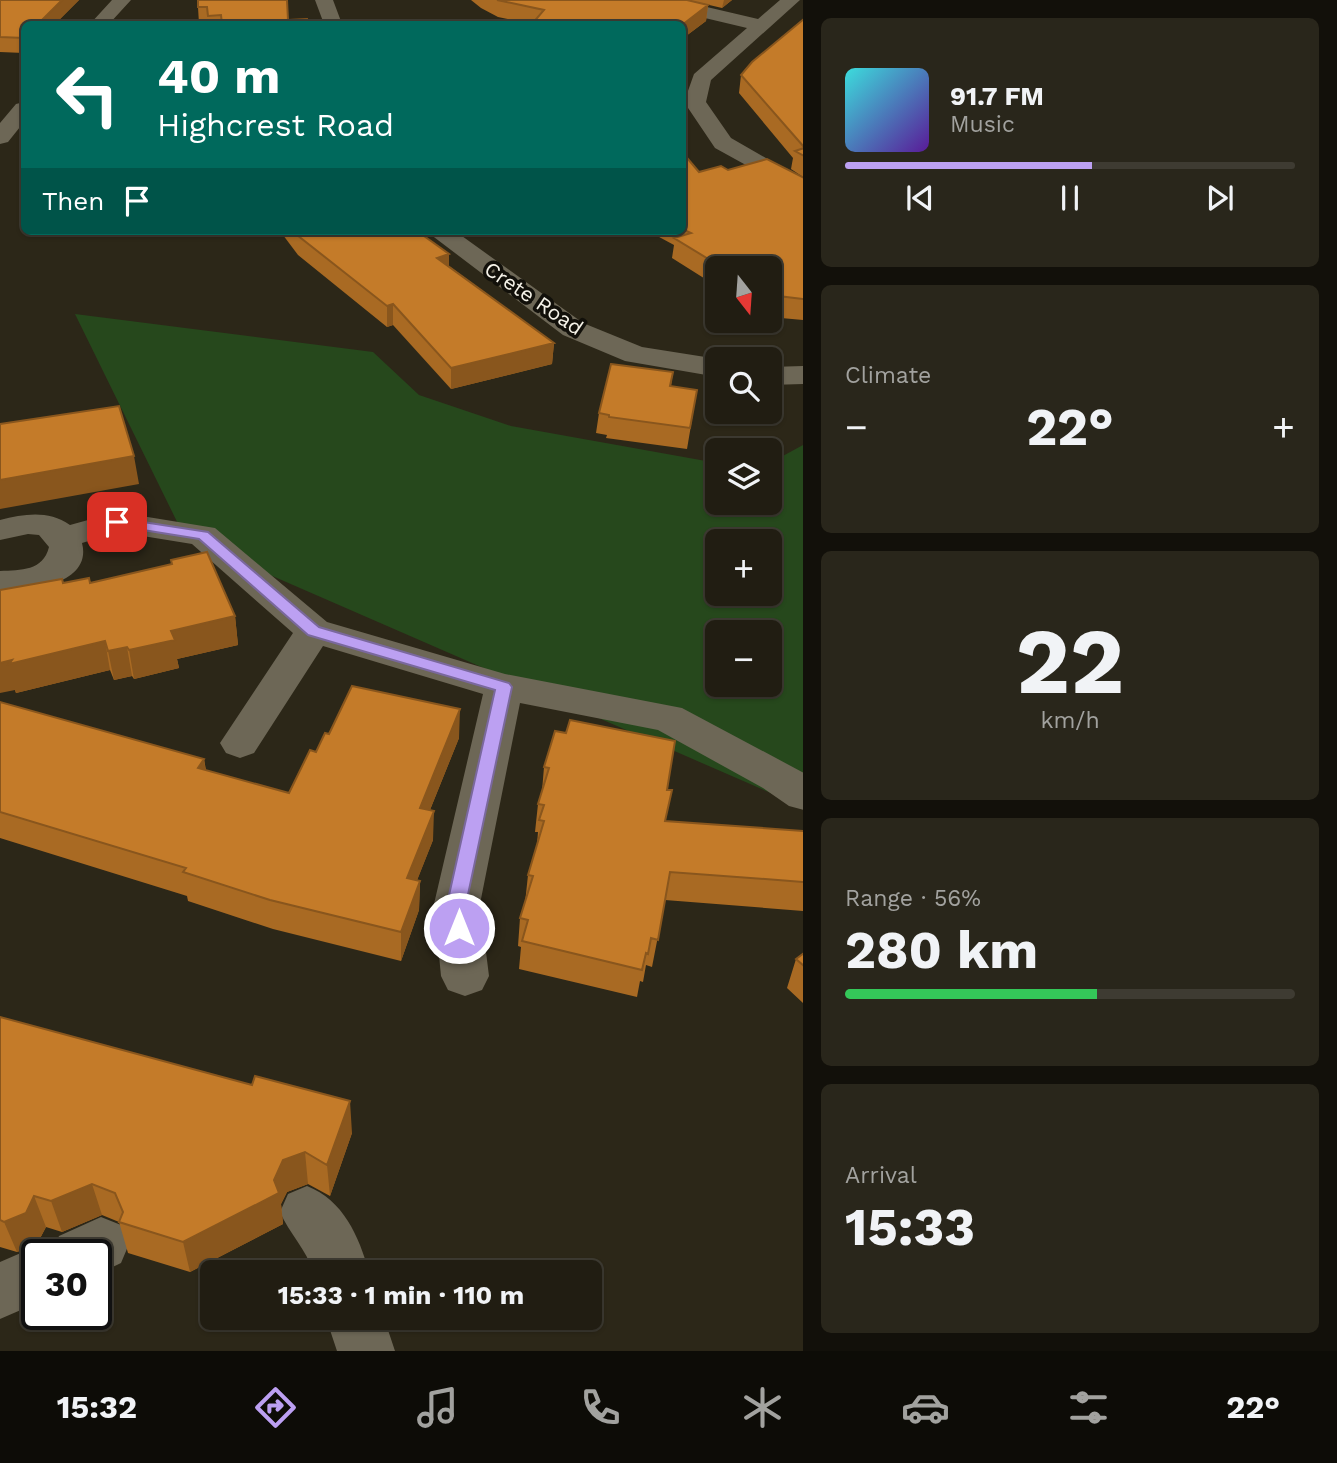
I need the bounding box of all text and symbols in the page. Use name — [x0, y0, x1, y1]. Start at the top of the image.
text: 40 m — [157, 47, 280, 105]
icon: left — [42, 49, 133, 140]
text: 91.7 FM — [950, 81, 1044, 111]
text: Highcrest Road — [157, 106, 394, 144]
text: Music — [950, 111, 1015, 138]
icon: previous — [901, 179, 939, 217]
icon: pause — [1051, 179, 1089, 217]
icon: next — [1201, 179, 1239, 217]
icon: arrive — [118, 182, 156, 220]
text: Then — [42, 186, 104, 216]
street label: Crete Road — [480, 256, 588, 340]
north arrow — [705, 256, 782, 332]
map controls — [705, 256, 782, 697]
button: search — [705, 347, 782, 424]
text: Climate — [845, 362, 931, 389]
text: 22° — [1026, 397, 1114, 458]
text: − — [845, 405, 868, 449]
text: + — [1272, 405, 1295, 449]
button: layers — [705, 438, 782, 515]
pin — [87, 492, 147, 552]
icon: arrive — [98, 503, 136, 541]
button: + — [705, 529, 782, 606]
text: 22 — [1016, 608, 1124, 715]
button: − — [705, 620, 782, 697]
text: km/h — [1040, 707, 1100, 734]
text: Range · 56% — [845, 885, 981, 912]
position arrow — [422, 891, 496, 965]
text: 280 km — [845, 920, 1038, 981]
text: Arrival — [845, 1162, 917, 1189]
text: 15:33 — [845, 1197, 975, 1258]
speed limit sign: 30 — [21, 1239, 112, 1330]
text: 15:33 · 1 min · 110 m — [278, 1280, 524, 1310]
icon: directions — [251, 1383, 300, 1432]
icon: music — [413, 1383, 462, 1432]
icon: phone — [576, 1383, 625, 1432]
icon: climate — [738, 1383, 787, 1432]
icon: car — [901, 1383, 950, 1432]
icon: filters — [1064, 1383, 1113, 1432]
text: 15:32 — [57, 1388, 137, 1426]
text: 22° — [1226, 1388, 1280, 1426]

